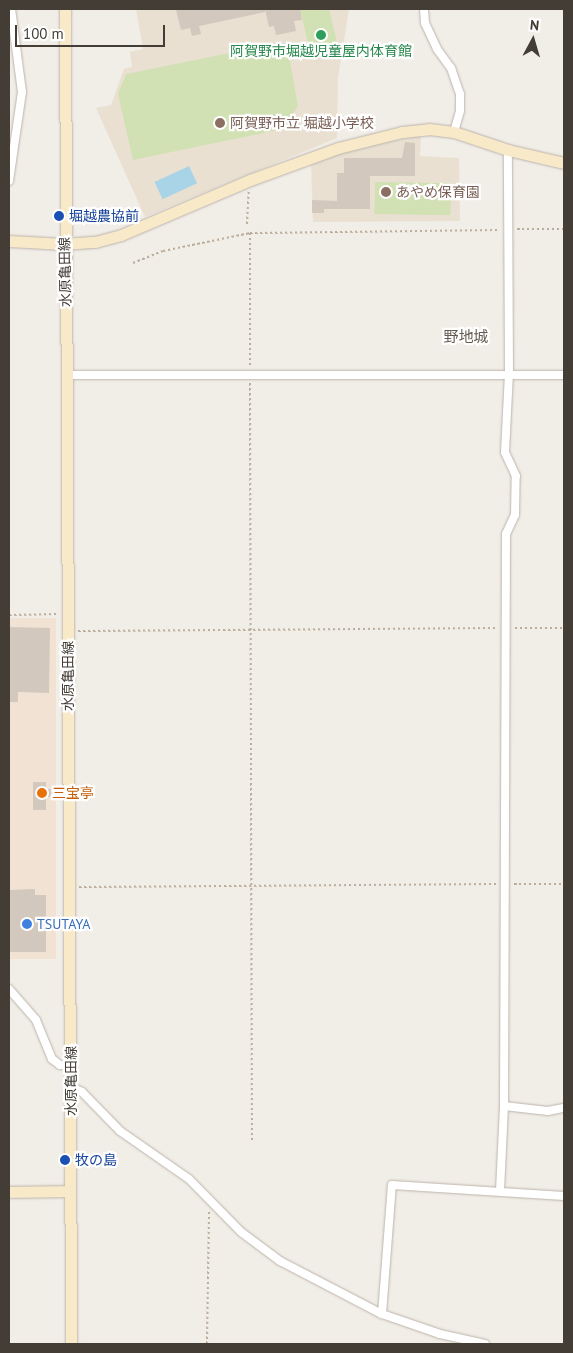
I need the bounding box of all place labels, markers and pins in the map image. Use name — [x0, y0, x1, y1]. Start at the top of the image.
marker: 阿賀野市堀越児童屋内体育館 — [315, 29, 327, 41]
place label: 阿賀野市堀越児童屋内体育館 — [230, 43, 412, 59]
place label: 阿賀野市立 堀越小学校 — [230, 115, 374, 131]
marker: 阿賀野市立 堀越小学校 — [214, 117, 226, 129]
place label: あやめ保育園 — [396, 184, 480, 200]
marker: あやめ保育園 — [380, 186, 392, 198]
place label: 堀越農協前 — [69, 208, 139, 224]
marker: 堀越農協前 — [53, 210, 65, 222]
place label: 三宝亭 — [52, 785, 94, 801]
marker: 三宝亭 — [36, 787, 48, 799]
place label: TSUTAYA — [37, 916, 90, 932]
marker: TSUTAYA — [21, 918, 33, 930]
place label: 牧の島 — [75, 1152, 117, 1168]
marker: 牧の島 — [59, 1154, 71, 1166]

